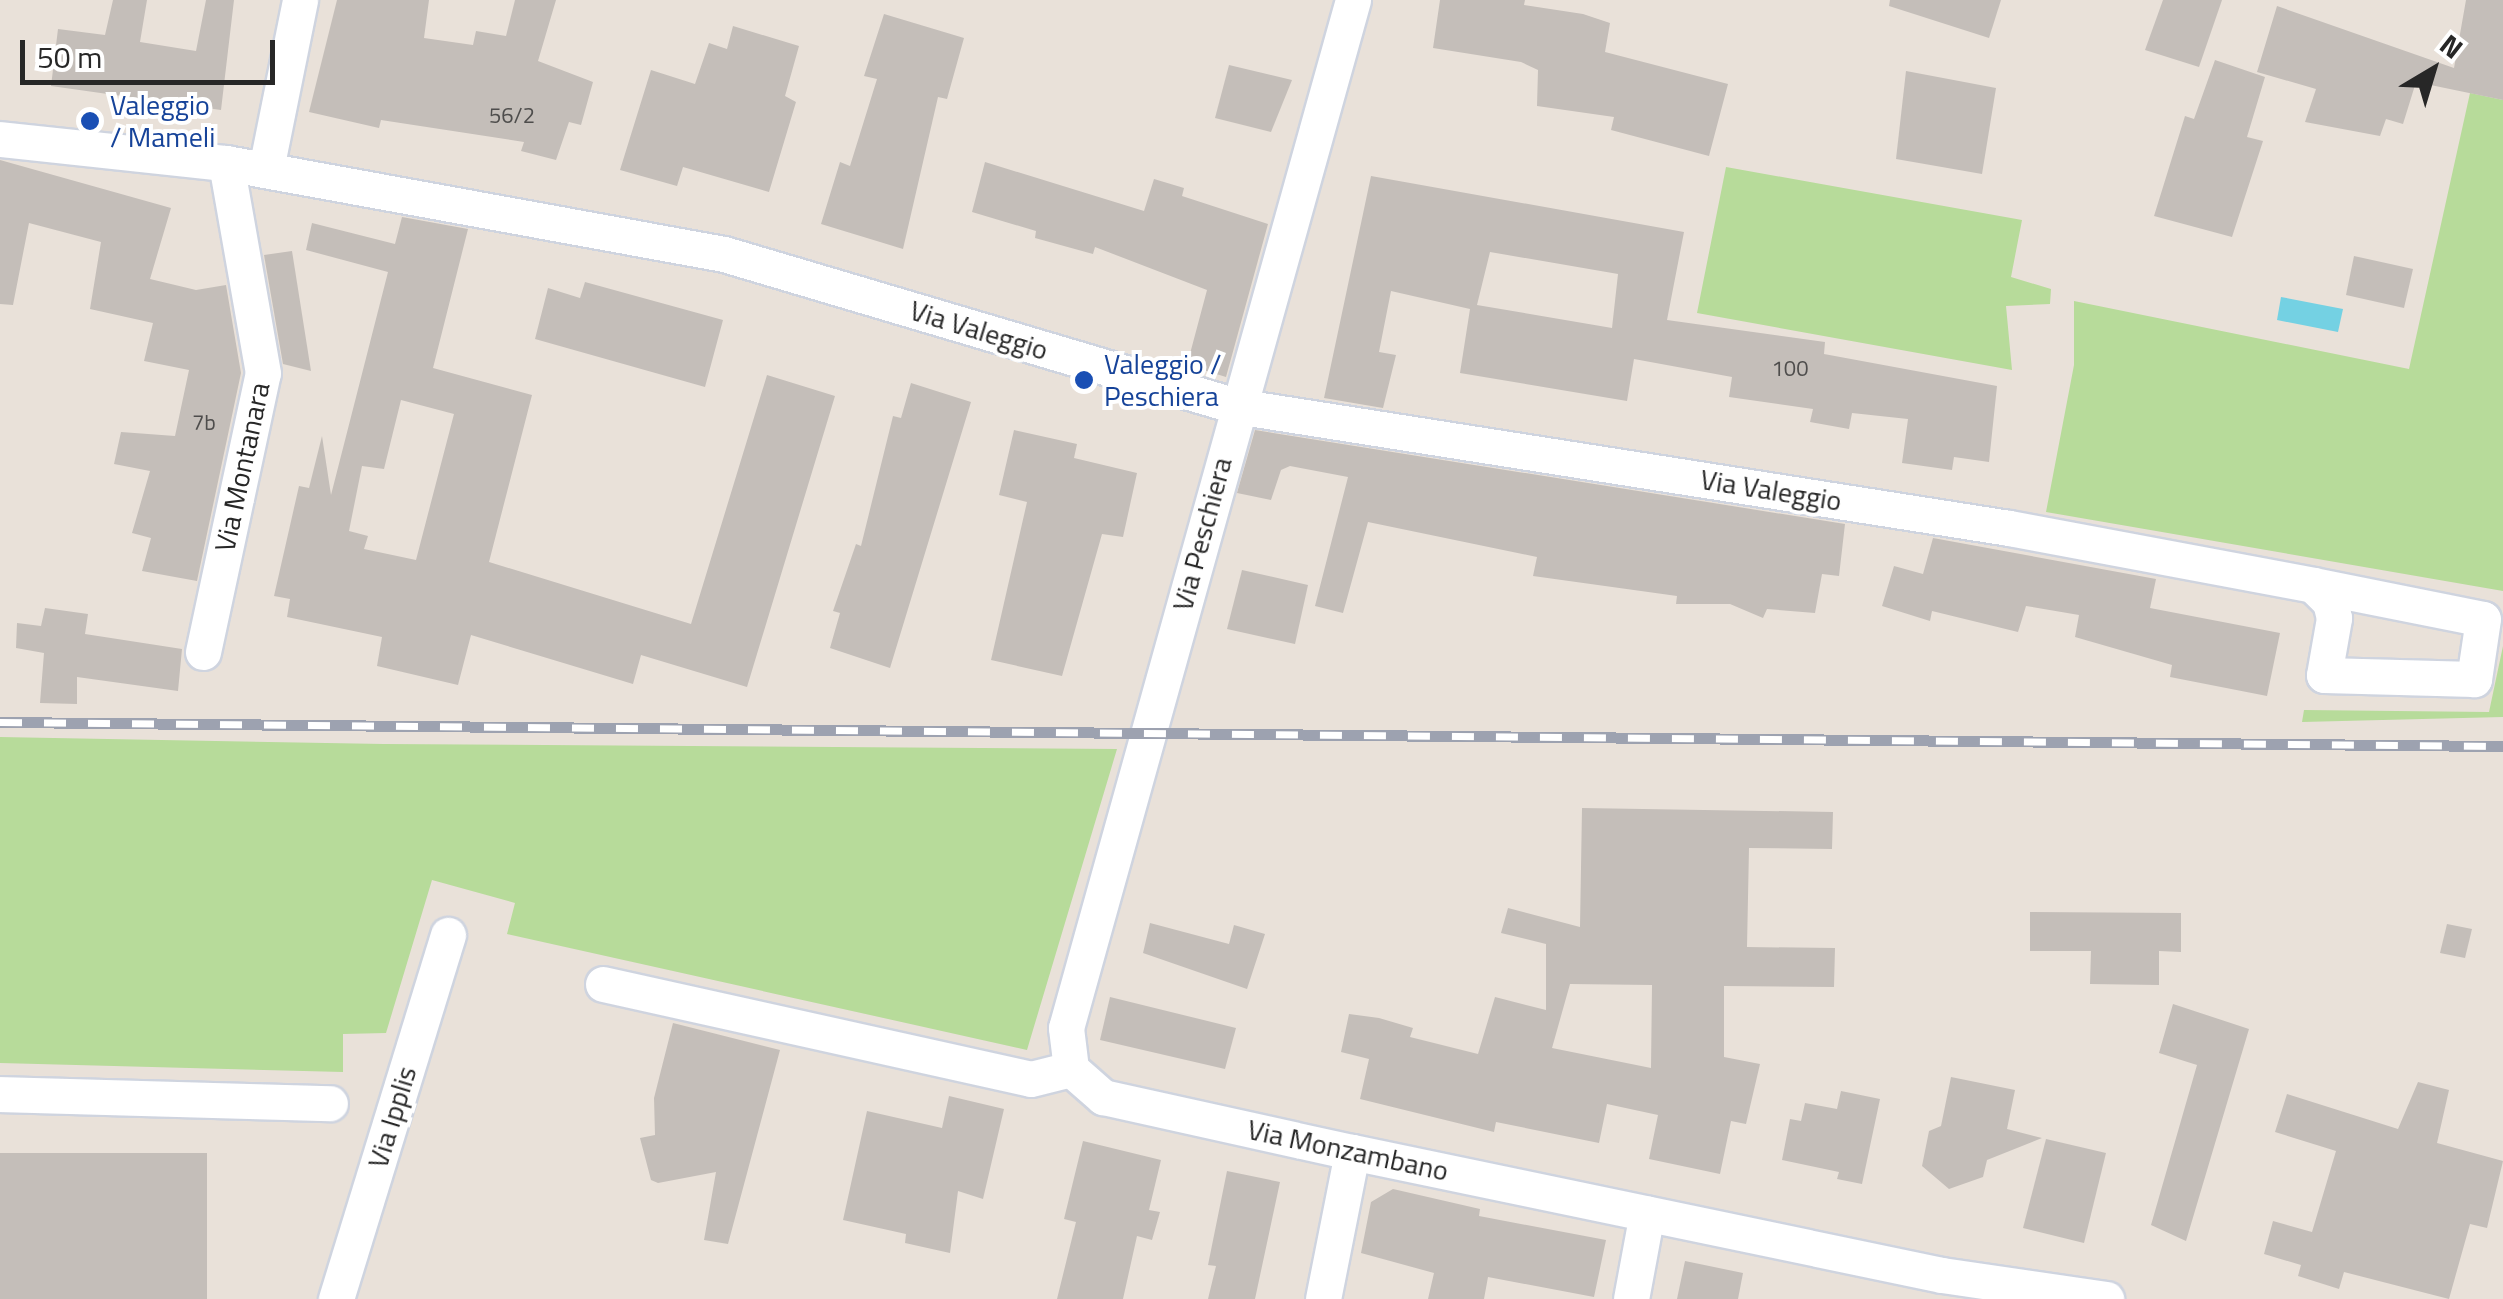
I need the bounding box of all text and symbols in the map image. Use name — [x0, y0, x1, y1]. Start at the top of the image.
scale bar — [25, 20, 280, 82]
north arrow — [2383, 20, 2483, 120]
text: N — [2431, 23, 2473, 69]
text: 50 m — [37, 34, 102, 80]
place label: Valeggio / Mameli — [110, 88, 215, 154]
house number: 56/2 — [489, 103, 535, 129]
marker: Valeggio / Mameli — [79, 110, 101, 132]
street label: Via Valeggio — [906, 293, 1052, 367]
place label: Valeggio / Peschiera — [1104, 347, 1222, 413]
house number: 100 — [1772, 356, 1808, 382]
marker: Valeggio / Peschiera — [1073, 369, 1095, 391]
street label: Via Montanara — [208, 379, 276, 555]
house number: 7b — [192, 410, 216, 436]
street label: Via Peschiera — [1165, 454, 1239, 614]
street label: Via Valeggio — [1698, 462, 1844, 518]
street label: Via Ipplis — [361, 1062, 423, 1172]
street label: Via Monzambano — [1244, 1112, 1452, 1188]

